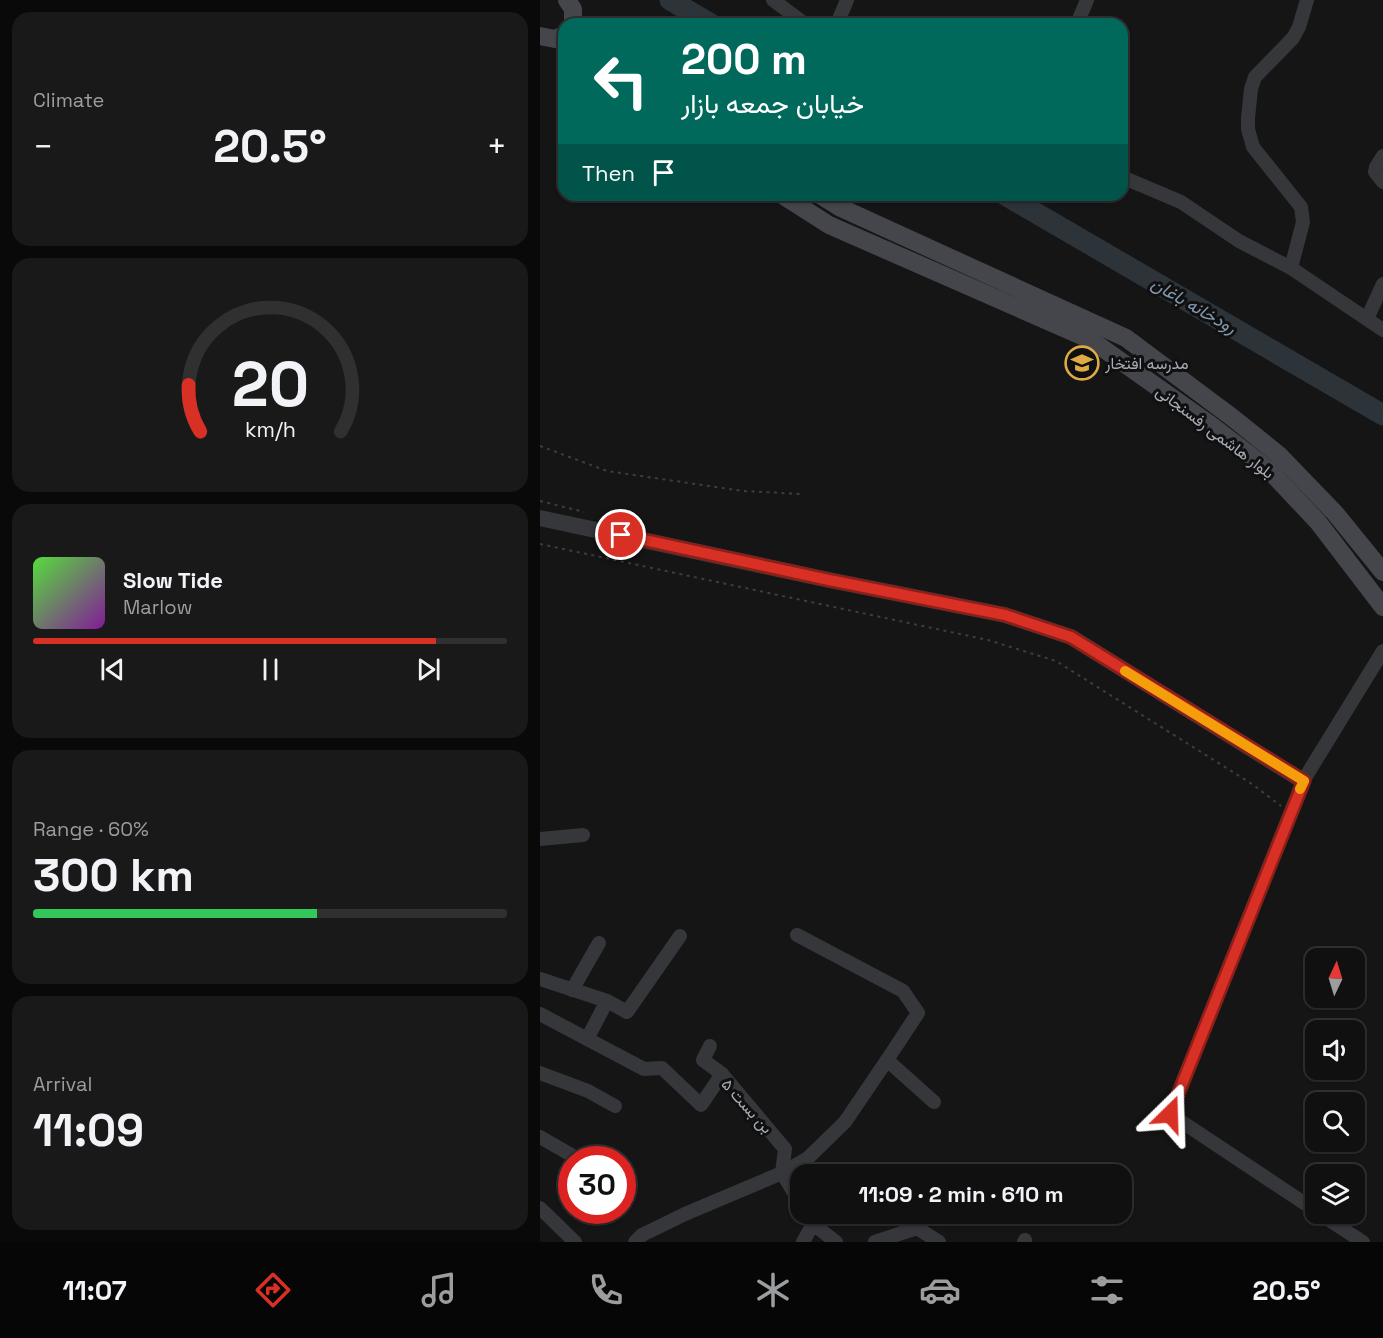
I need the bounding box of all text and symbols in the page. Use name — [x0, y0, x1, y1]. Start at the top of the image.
text: 200 m — [681, 33, 807, 86]
icon: left — [582, 42, 660, 120]
text: خیابان جمعه بازار — [681, 86, 864, 121]
text: Climate — [33, 87, 104, 113]
text: 20.5° — [213, 118, 327, 175]
text: − — [33, 126, 53, 168]
text: + — [487, 126, 507, 168]
icon: arrive — [647, 156, 680, 189]
text: Then — [582, 159, 635, 187]
water label: رودخانه باغان — [1147, 271, 1241, 339]
text: 20 — [231, 345, 309, 424]
school or university icon: مدرسه افتخار — [1064, 345, 1100, 381]
place label: مدرسه افتخار — [1104, 353, 1189, 374]
street label: بلوار هاشمی رفسنجانی — [1152, 381, 1278, 483]
text: km/h — [244, 416, 296, 443]
pin — [595, 509, 646, 560]
icon: arrive — [604, 518, 637, 551]
text: Slow Tide — [123, 566, 223, 594]
text: Marlow — [123, 594, 192, 620]
icon: previous — [96, 653, 129, 686]
icon: pause — [254, 653, 287, 686]
icon: next — [412, 653, 445, 686]
text: Range · 60% — [33, 816, 149, 842]
text: 300 km — [33, 847, 194, 904]
north arrow — [1305, 948, 1365, 1008]
map controls — [1305, 948, 1365, 1224]
button: sound — [1305, 1020, 1365, 1080]
text: Arrival — [33, 1071, 92, 1097]
street label: بن بست ۵ — [717, 1074, 777, 1138]
position arrow — [1138, 1082, 1202, 1146]
button: search — [1305, 1092, 1365, 1152]
text: 11:09 — [33, 1102, 144, 1159]
speed limit sign: 30 — [558, 1146, 636, 1224]
button: layers — [1305, 1164, 1365, 1224]
text: 11:09 · 2 min · 610 m — [858, 1180, 1064, 1208]
icon: directions — [252, 1269, 294, 1311]
icon: music — [418, 1269, 460, 1311]
icon: phone — [585, 1269, 627, 1311]
icon: climate — [752, 1269, 794, 1311]
icon: car — [919, 1269, 961, 1311]
icon: filters — [1086, 1269, 1128, 1311]
text: 11:07 — [62, 1273, 127, 1308]
text: 20.5° — [1252, 1273, 1321, 1308]

